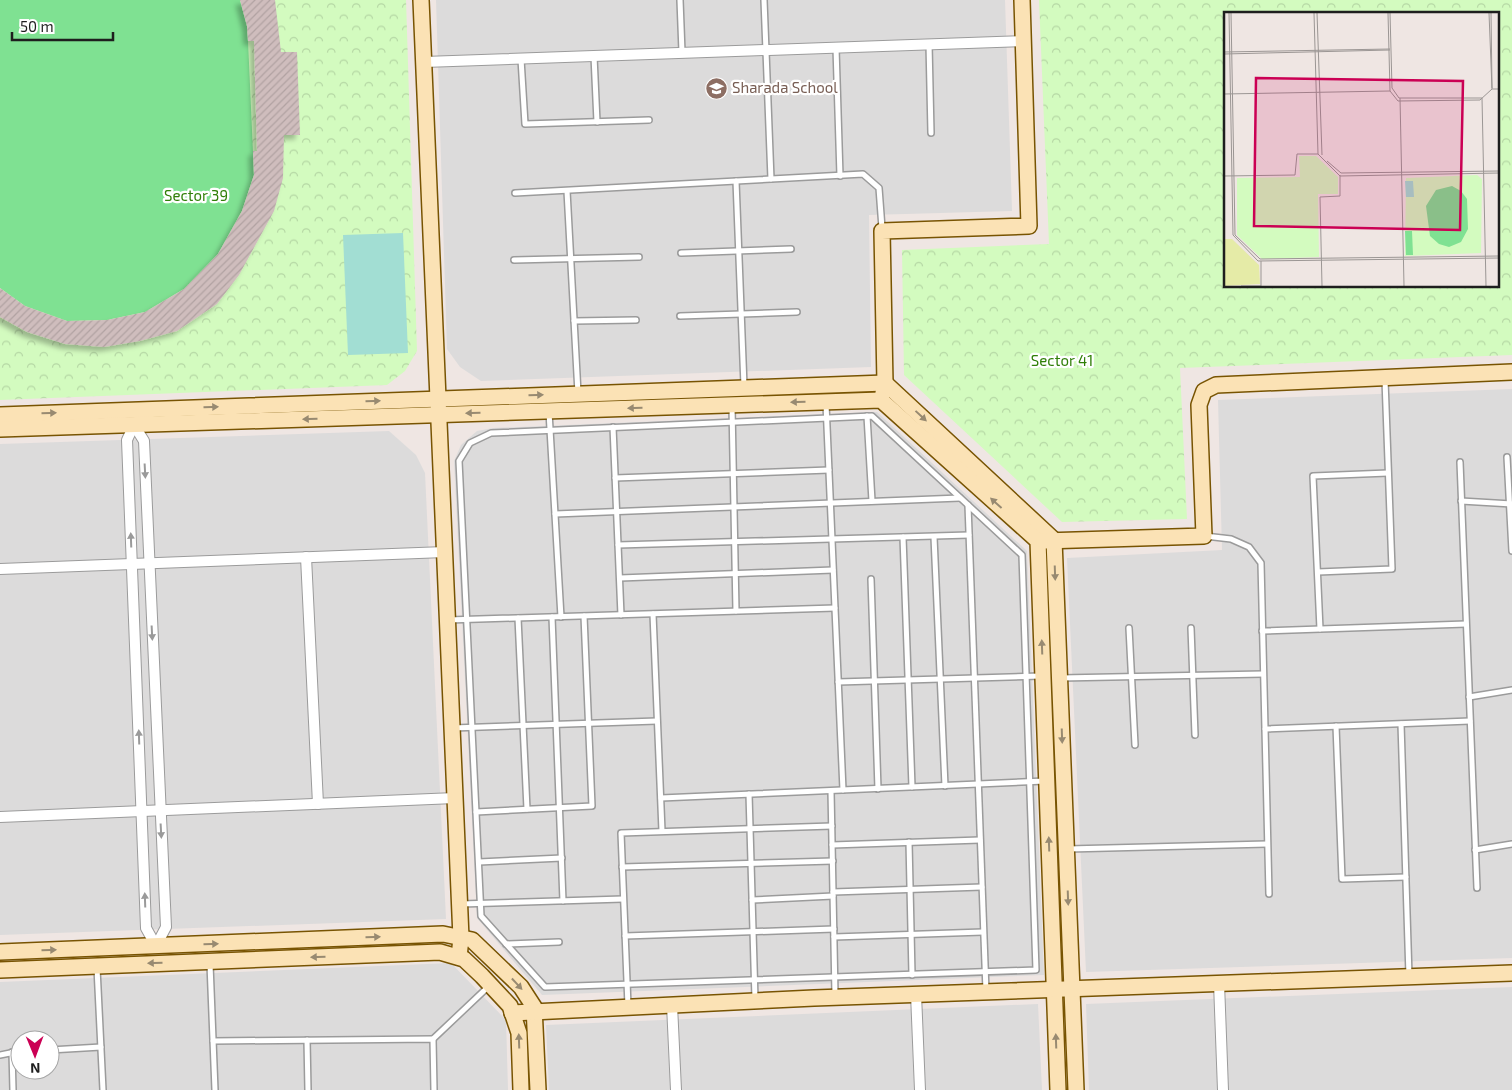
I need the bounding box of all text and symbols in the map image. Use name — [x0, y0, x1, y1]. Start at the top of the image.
scale bar — [12, 10, 114, 42]
inset map — [1224, 12, 1500, 288]
text: 50 m — [20, 17, 54, 35]
school or university icon: Sharada School — [704, 76, 728, 100]
place label: Sharada School — [732, 78, 838, 96]
park label: Sector 39 — [164, 186, 228, 204]
park label: Sector 41 — [1031, 351, 1093, 369]
one-way arrow — [528, 391, 544, 399]
one-way arrow — [366, 396, 382, 404]
one-way arrow — [789, 399, 805, 407]
one-way arrow — [203, 403, 219, 411]
one-way arrow — [627, 404, 643, 412]
one-way arrow — [41, 409, 57, 417]
one-way arrow — [465, 409, 481, 417]
one-way arrow — [914, 410, 926, 422]
one-way arrow — [302, 415, 318, 423]
one-way arrow — [141, 463, 149, 479]
one-way arrow — [991, 497, 1003, 509]
one-way arrow — [127, 532, 135, 548]
one-way arrow — [1052, 565, 1060, 581]
one-way arrow — [149, 625, 157, 641]
one-way arrow — [1038, 638, 1046, 654]
one-way arrow — [1058, 728, 1066, 744]
one-way arrow — [134, 729, 142, 745]
one-way arrow — [158, 823, 166, 839]
one-way arrow — [1045, 836, 1053, 852]
one-way arrow — [1064, 890, 1072, 906]
one-way arrow — [141, 892, 149, 908]
one-way arrow — [366, 933, 382, 941]
one-way arrow — [203, 939, 219, 947]
one-way arrow — [41, 946, 57, 954]
one-way arrow — [309, 954, 325, 962]
one-way arrow — [147, 960, 163, 968]
one-way arrow — [511, 978, 523, 990]
north arrow — [10, 1030, 60, 1080]
one-way arrow — [515, 1033, 523, 1049]
one-way arrow — [1052, 1033, 1060, 1049]
text: N — [30, 1060, 40, 1077]

